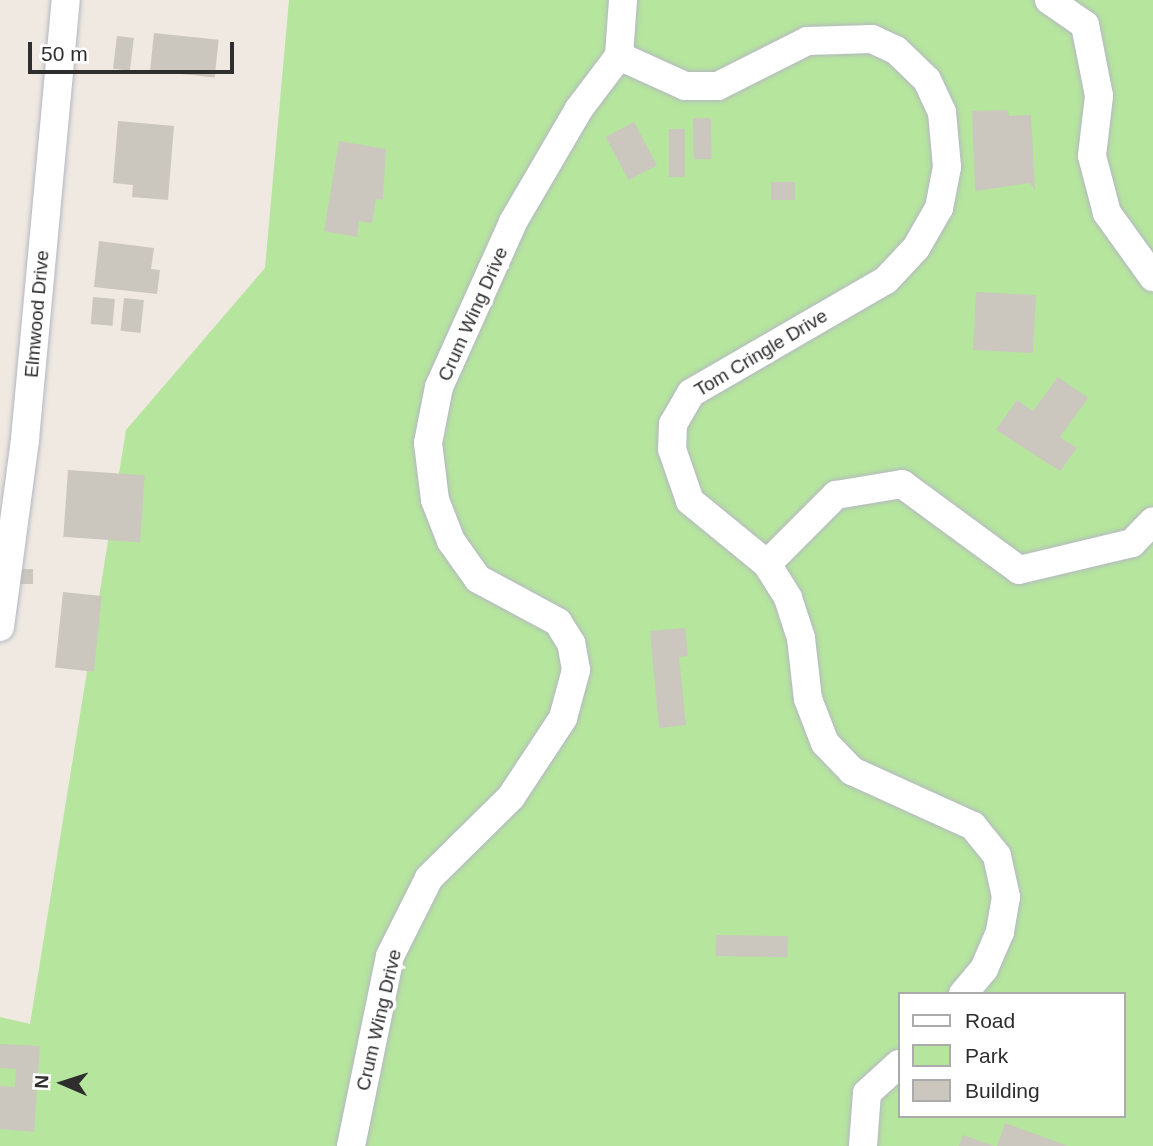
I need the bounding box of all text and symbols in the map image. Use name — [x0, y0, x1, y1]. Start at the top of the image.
scale bar — [32, 28, 238, 72]
text: 50 m — [41, 42, 88, 65]
street label: Crum Wing Drive — [433, 243, 513, 385]
street label: Elmwood Drive — [20, 249, 54, 379]
street label: Tom Cringle Drive — [690, 304, 832, 402]
street label: Crum Wing Drive — [352, 947, 406, 1093]
legend — [898, 992, 1125, 1118]
text: Road — [965, 1009, 1015, 1032]
text: Park — [965, 1044, 1008, 1067]
north arrow — [28, 1048, 98, 1118]
text: N — [31, 1074, 52, 1089]
text: Building — [965, 1079, 1040, 1102]

